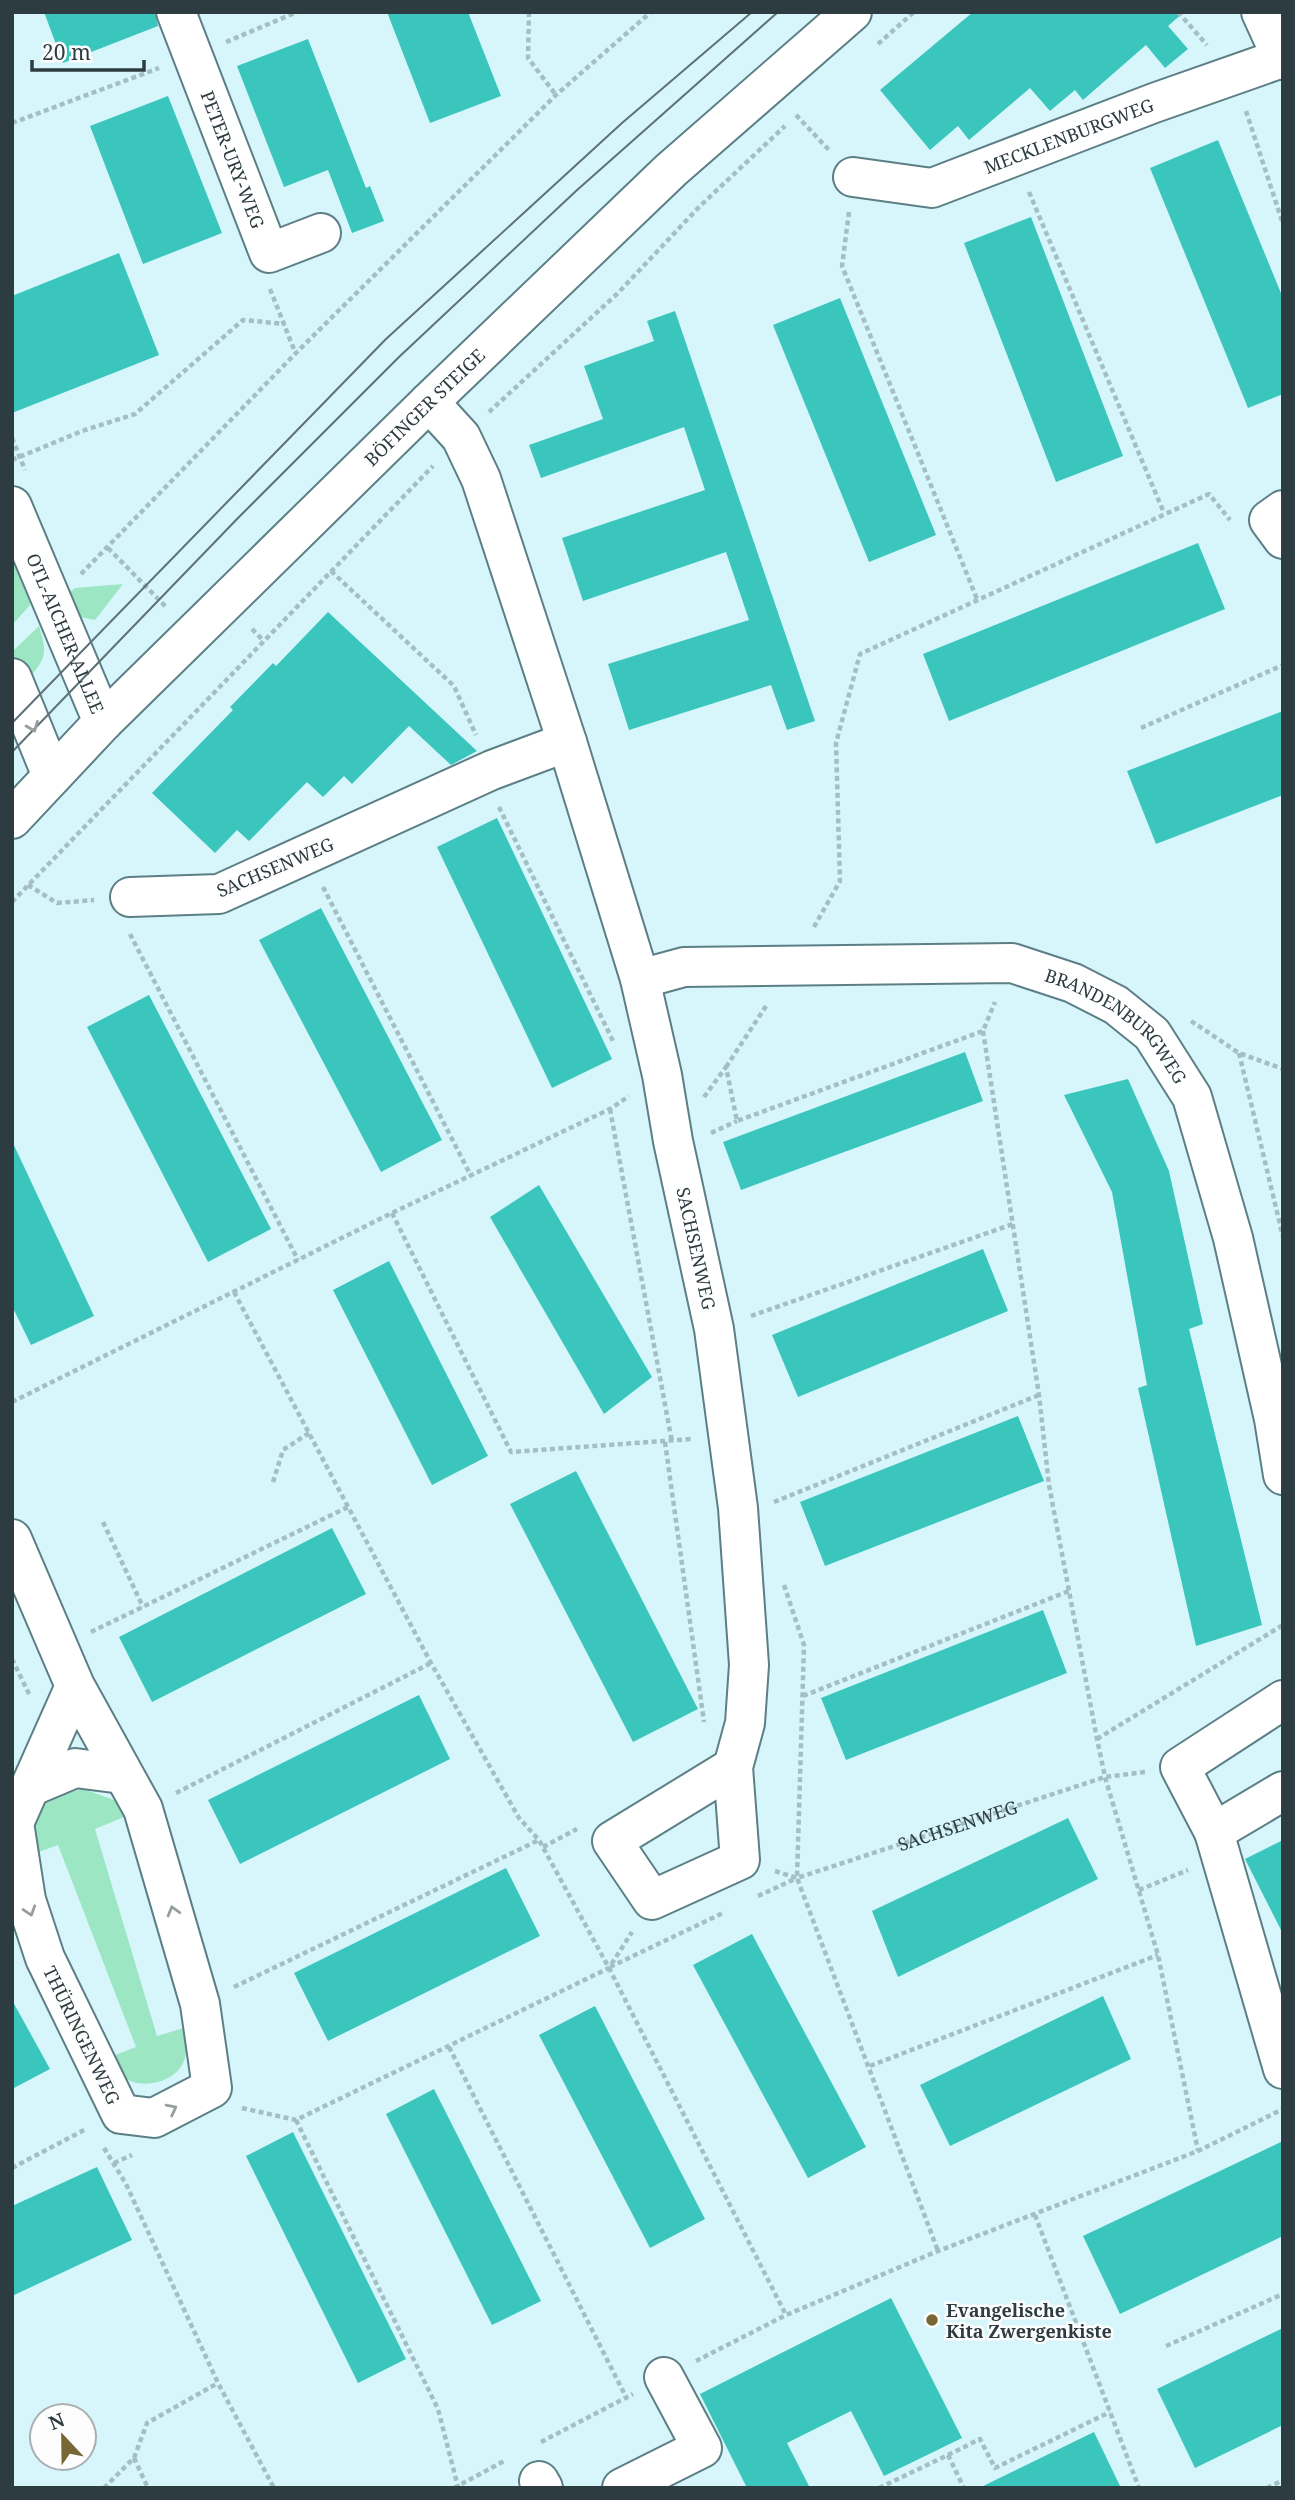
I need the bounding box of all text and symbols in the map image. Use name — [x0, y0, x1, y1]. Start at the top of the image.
scale bar — [32, 28, 144, 72]
text: 20 m — [42, 38, 91, 66]
street label: PETER-URY-WEG — [195, 87, 270, 232]
street label: MECKLENBURGWEG — [980, 92, 1157, 179]
street label: BÖFINGER STEIGE — [359, 343, 490, 471]
street label: OTL-AICHER-ALLEE — [21, 549, 110, 717]
one-way arrow — [24, 720, 38, 732]
street label: SACHSENWEG — [213, 832, 337, 902]
street label: BRANDENBURGWEG — [1042, 963, 1192, 1088]
street label: SACHSENWEG — [671, 1185, 721, 1312]
street label: SACHSENWEG — [894, 1794, 1021, 1856]
one-way arrow — [22, 1905, 36, 1917]
one-way arrow — [166, 1905, 181, 1917]
street label: THÜRINGENWEG — [38, 1962, 126, 2108]
one-way arrow — [165, 2104, 177, 2117]
place label: Evangelische Kita Zwergenkiste — [946, 2298, 1112, 2343]
marker: Evangelische Kita Zwergenkiste — [924, 2312, 940, 2328]
north arrow — [28, 2402, 98, 2472]
text: N — [45, 2406, 68, 2436]

